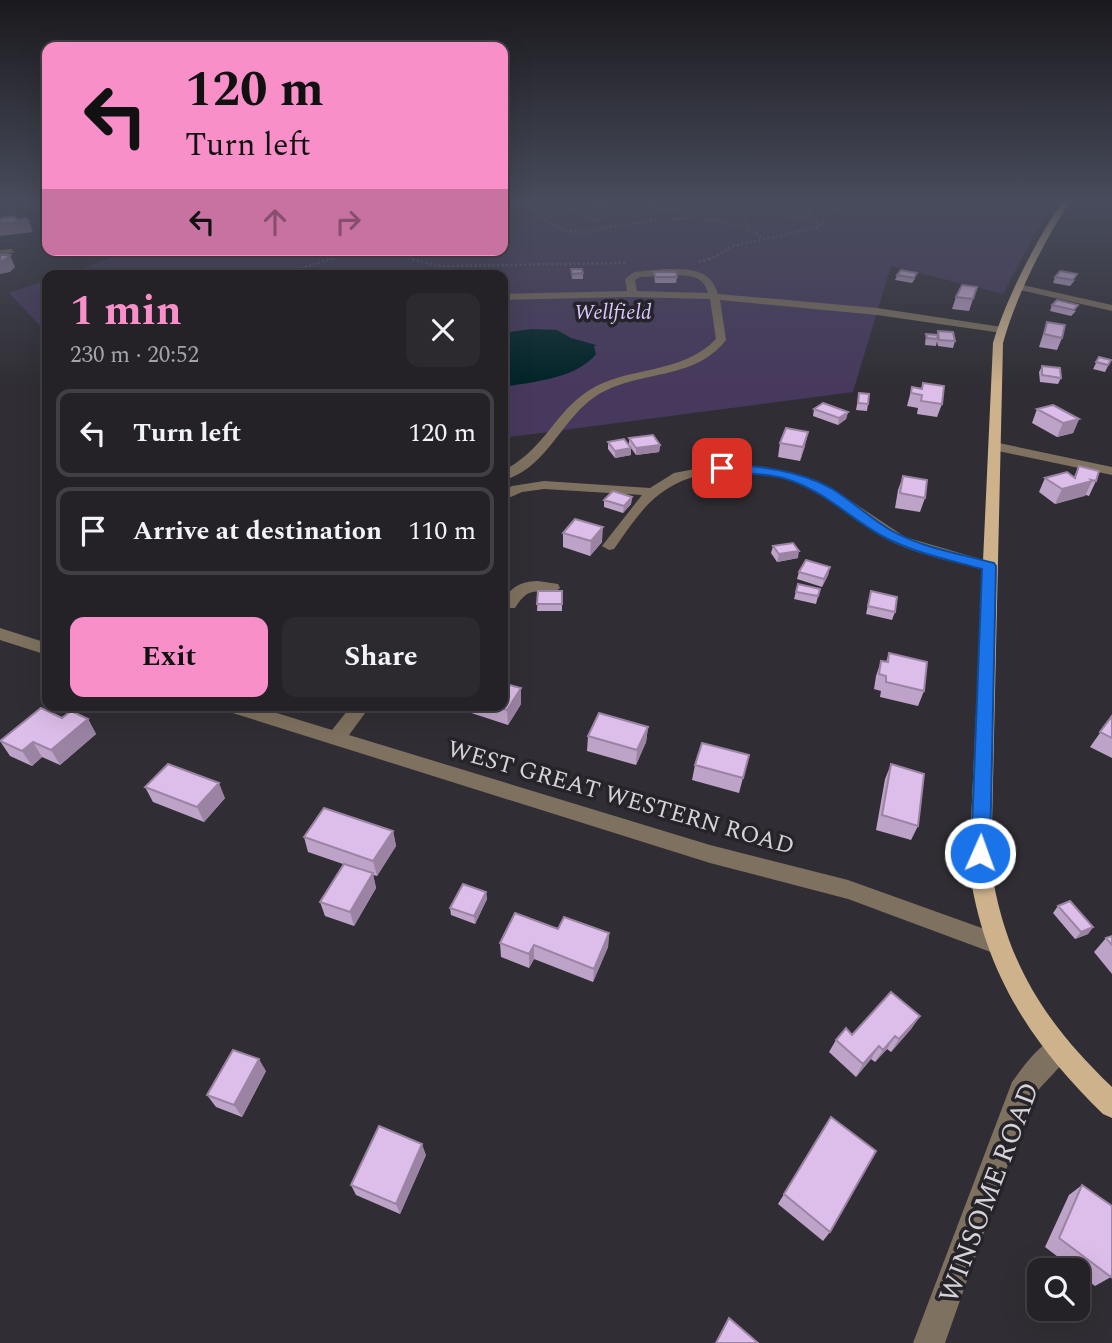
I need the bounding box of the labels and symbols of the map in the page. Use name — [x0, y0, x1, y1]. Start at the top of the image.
park label: Wellfield — [574, 297, 652, 329]
pin — [692, 438, 752, 498]
street label: WEST GREAT WESTERN ROAD — [443, 731, 798, 865]
position arrow — [943, 816, 1017, 890]
street label: WINSOME ROAD — [928, 1076, 1051, 1309]

